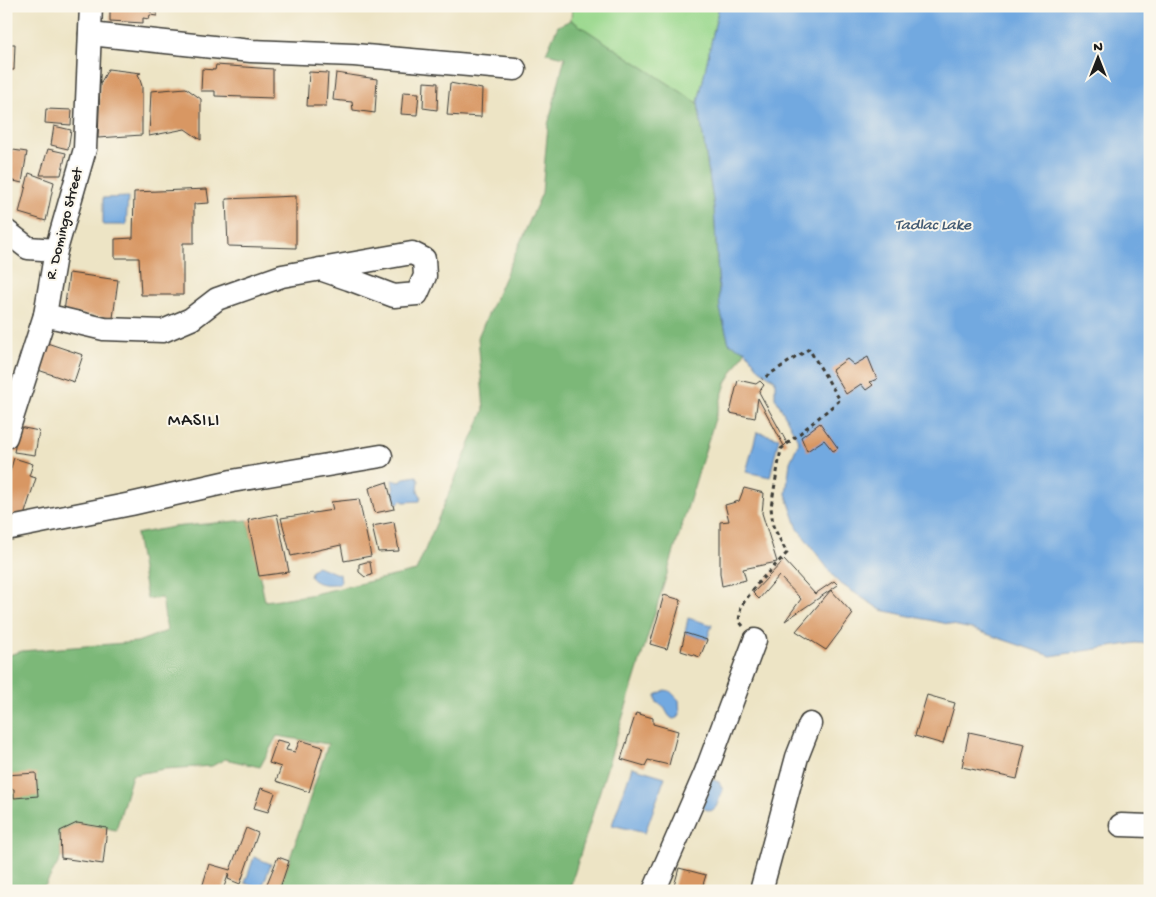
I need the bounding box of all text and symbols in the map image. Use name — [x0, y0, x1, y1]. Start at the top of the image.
north arrow — [1074, 32, 1124, 82]
text: N — [1093, 39, 1103, 56]
street label: R. Domingo Street — [42, 164, 88, 282]
water label: Tadlac Lake — [895, 217, 972, 236]
district label: MASILI — [168, 411, 220, 432]

